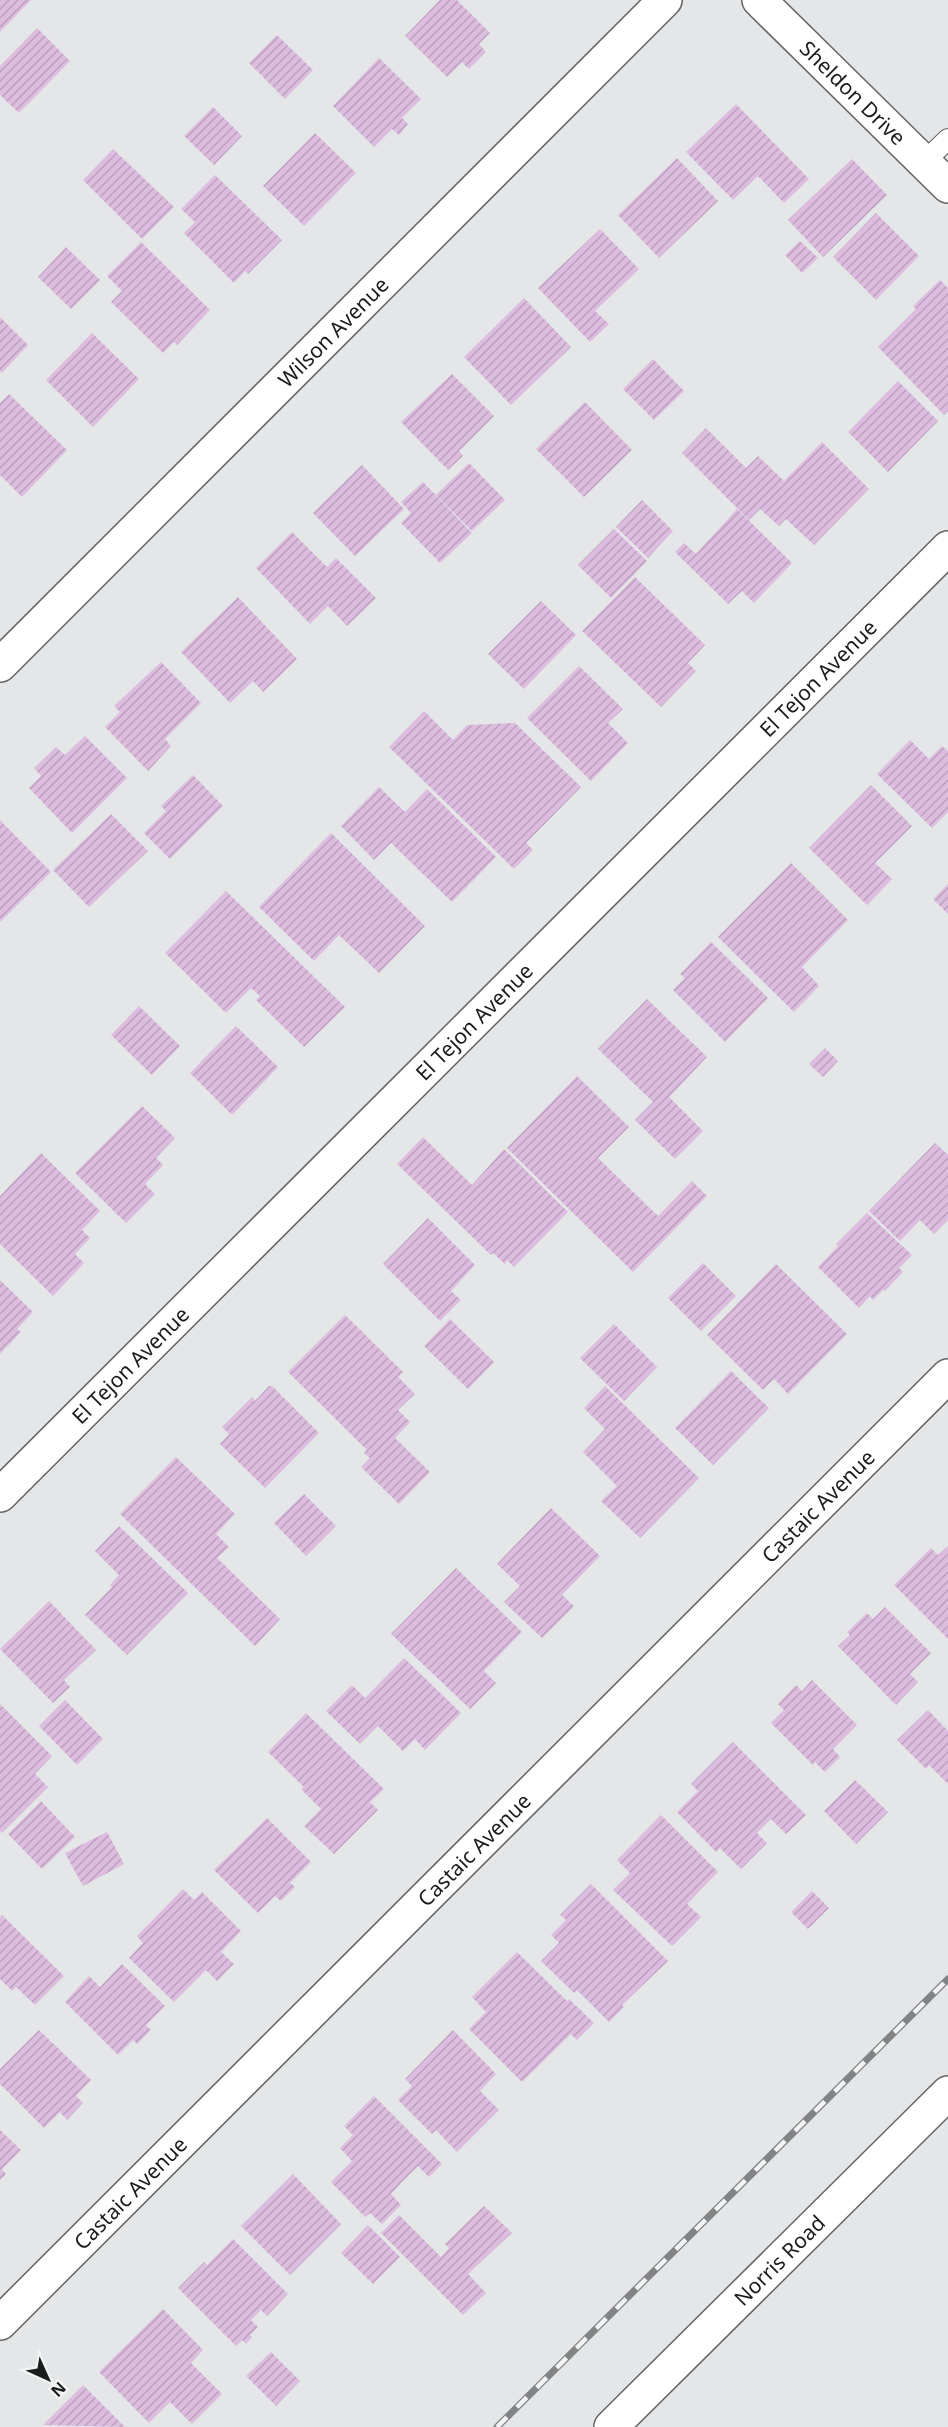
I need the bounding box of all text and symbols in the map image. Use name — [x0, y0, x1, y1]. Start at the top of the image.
street label: Sheldon Drive — [794, 34, 912, 151]
street label: Wilson Avenue — [272, 271, 394, 393]
street label: El Tejon Avenue — [753, 613, 883, 743]
street label: El Tejon Avenue — [409, 957, 539, 1086]
street label: El Tejon Avenue — [65, 1300, 195, 1430]
street label: Castaic Avenue — [755, 1443, 881, 1569]
street label: Castaic Avenue — [411, 1787, 537, 1912]
street label: Castaic Avenue — [67, 2130, 193, 2256]
street label: Norris Road — [728, 2209, 831, 2311]
north arrow — [18, 2349, 78, 2409]
text: N — [46, 2377, 71, 2402]

